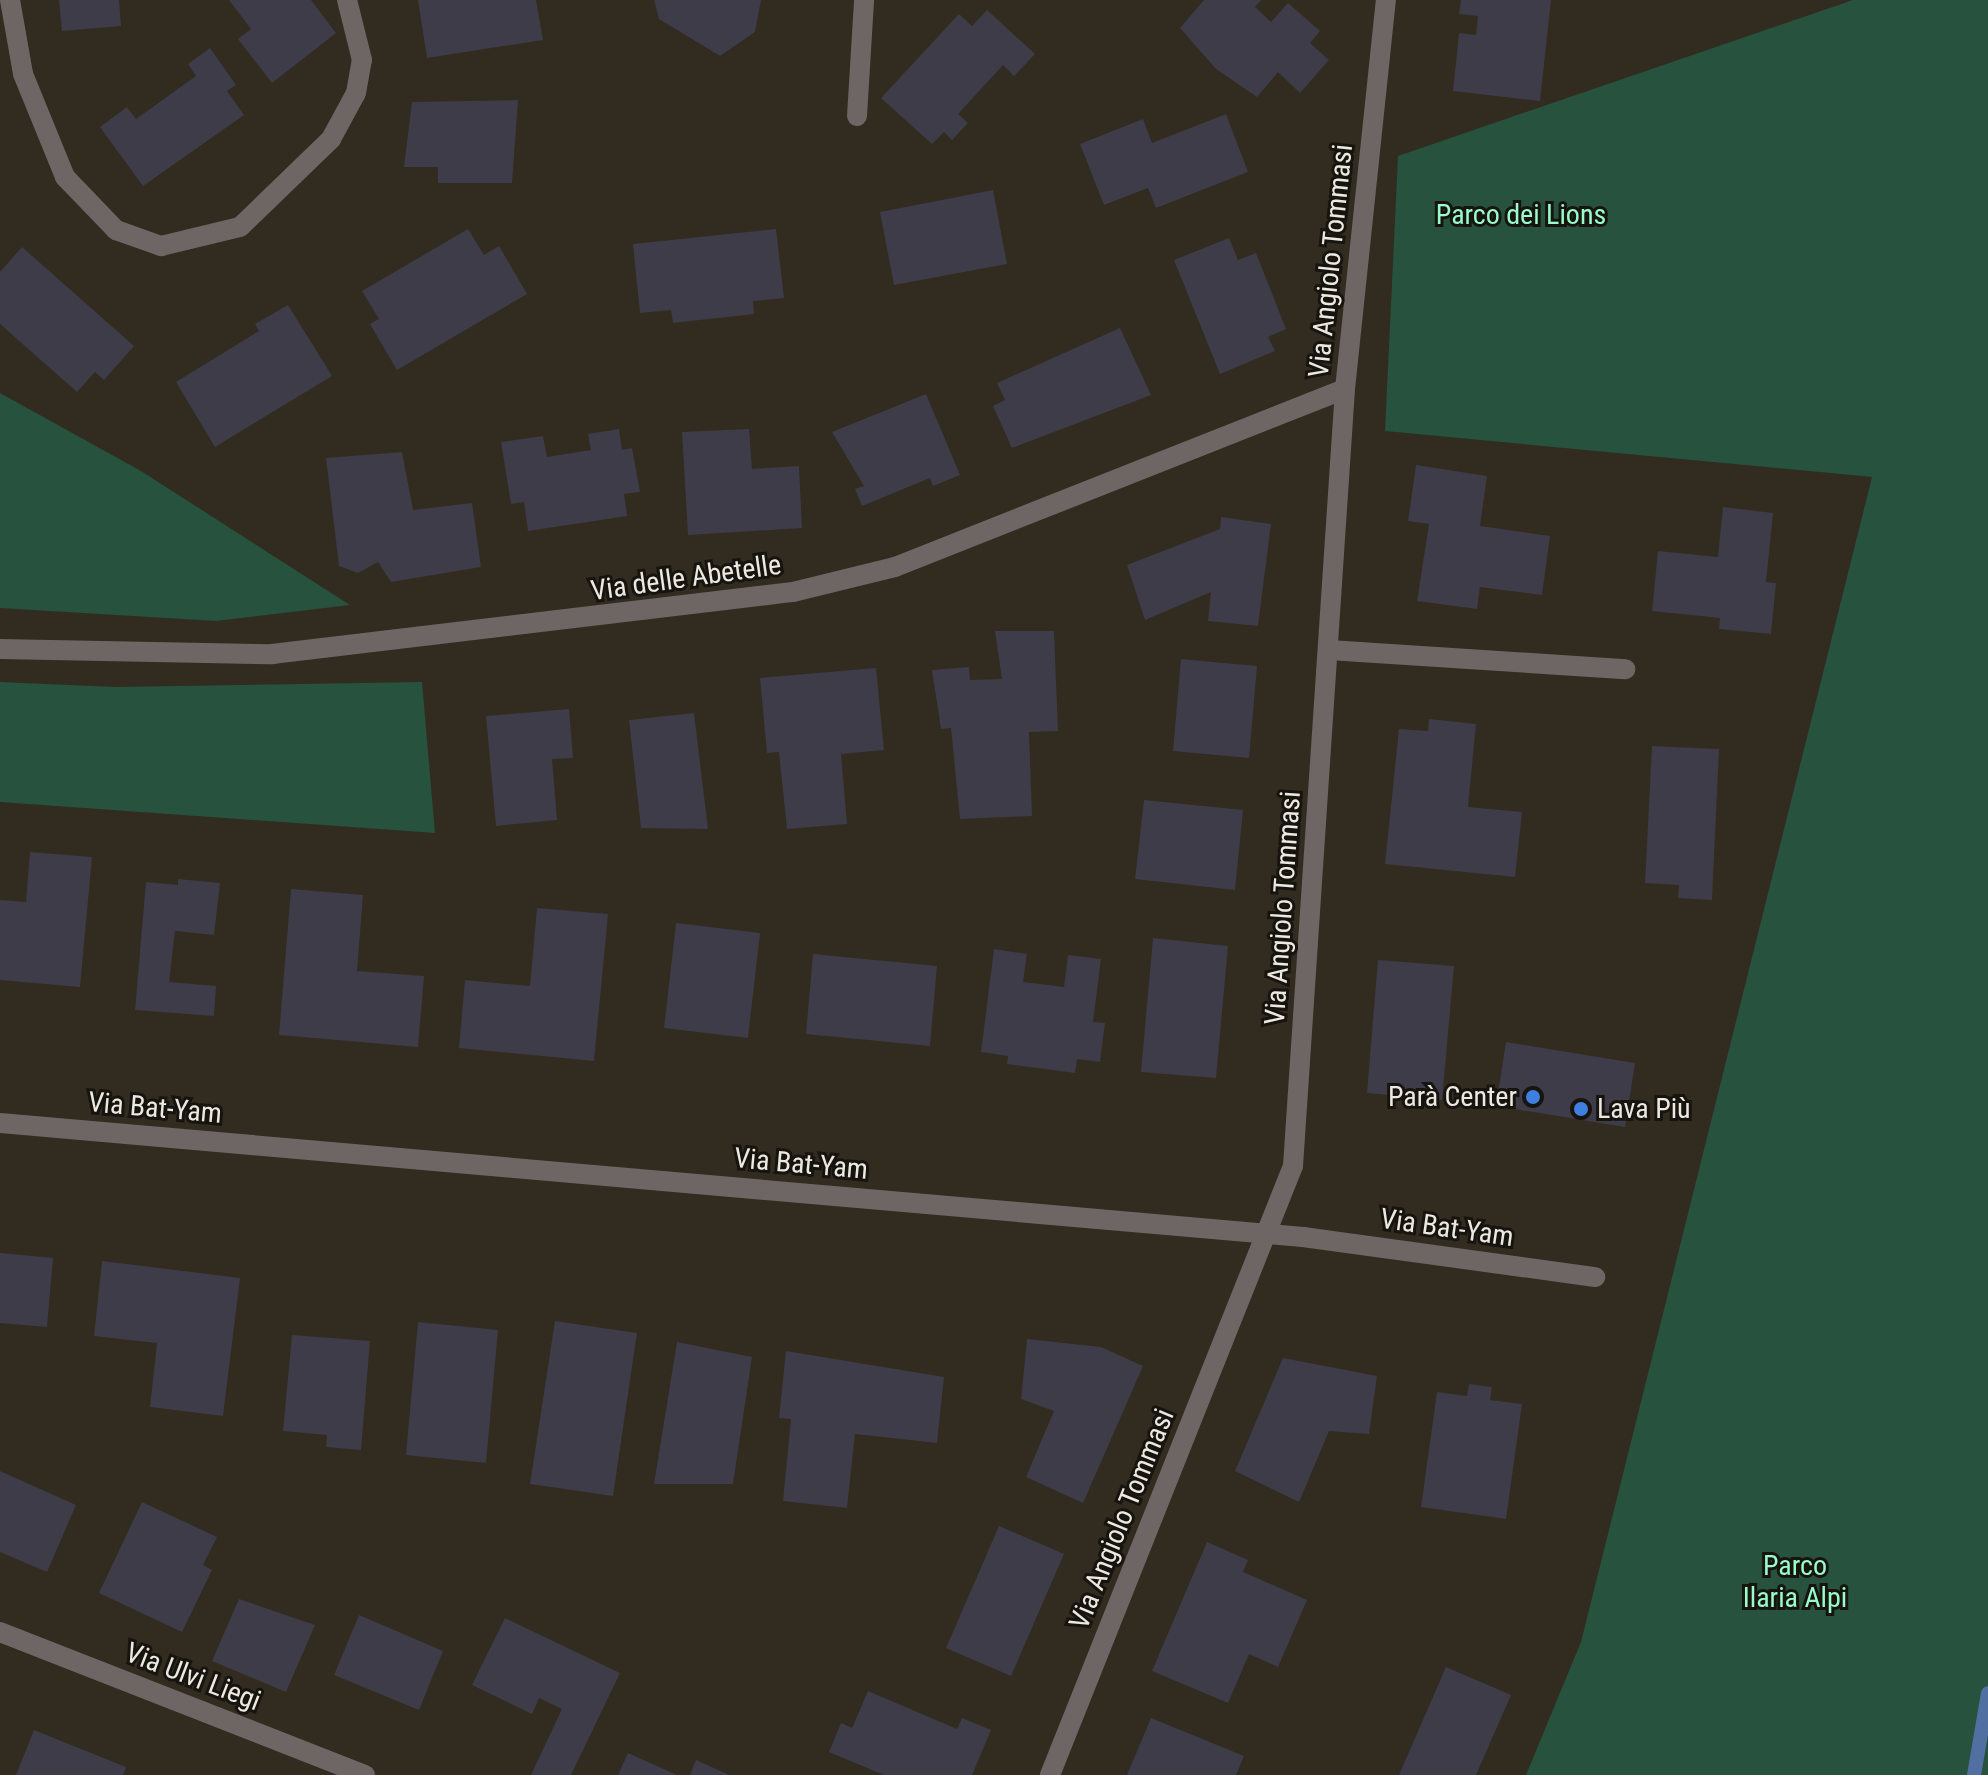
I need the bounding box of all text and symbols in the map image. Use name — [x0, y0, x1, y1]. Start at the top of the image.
street label: Via Angiolo Tommasi — [1302, 142, 1360, 380]
park label: Parco dei Lions — [1436, 198, 1606, 232]
street label: Via delle Abetelle — [589, 548, 783, 608]
street label: Via Angiolo Tommasi — [1258, 790, 1308, 1026]
place label: Parà Center — [1388, 1080, 1517, 1114]
street label: Via Bat-Yam — [87, 1085, 223, 1131]
marker: Parà Center — [1524, 1088, 1542, 1106]
place label: Lava Più — [1597, 1092, 1691, 1126]
marker: Lava Più — [1572, 1100, 1590, 1118]
street label: Via Bat-Yam — [733, 1141, 869, 1187]
street label: Via Bat-Yam — [1378, 1202, 1516, 1254]
street label: Via Angiolo Tommasi — [1062, 1404, 1182, 1634]
park label: Parco Ilaria Alpi — [1743, 1549, 1847, 1615]
street label: Via Ulvi Liegi — [121, 1636, 265, 1718]

